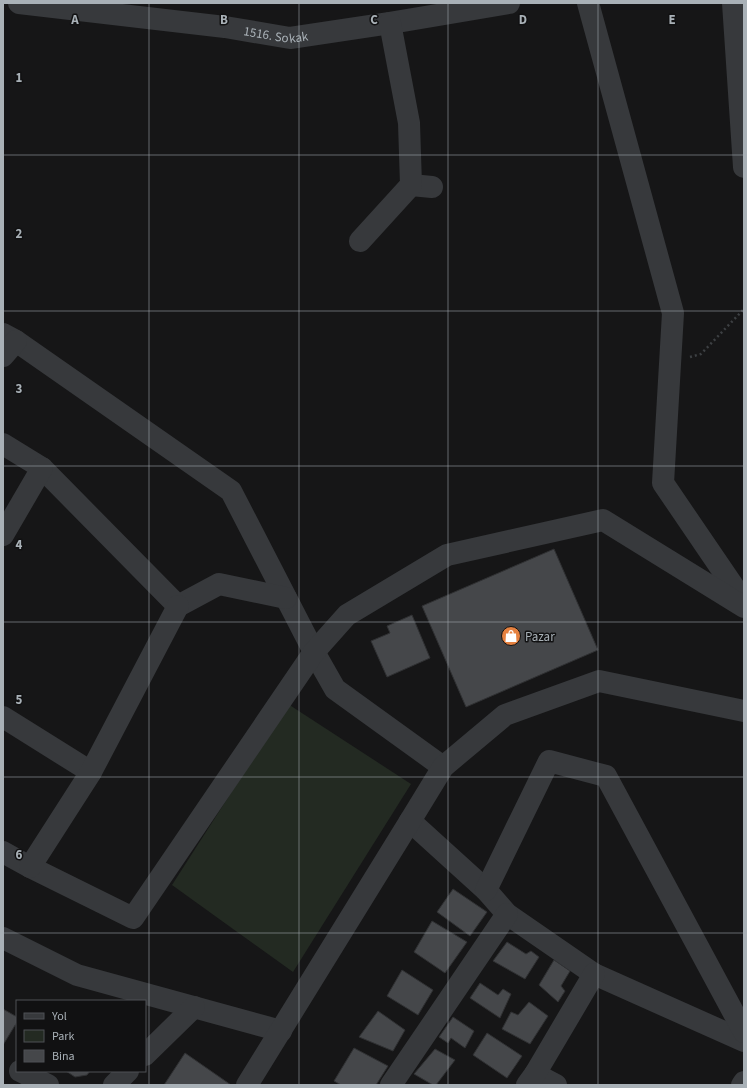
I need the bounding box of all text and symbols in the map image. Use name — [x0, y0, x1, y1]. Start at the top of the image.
text: A — [70, 11, 79, 29]
text: B — [220, 11, 228, 29]
text: C — [370, 11, 378, 29]
text: D — [519, 11, 527, 29]
text: E — [668, 11, 676, 29]
street label: 1516. Sokak — [242, 22, 310, 48]
text: 1 — [16, 69, 23, 87]
text: 2 — [16, 225, 23, 243]
text: 3 — [16, 380, 23, 398]
text: 4 — [16, 536, 23, 554]
shop icon: Pazar — [500, 625, 522, 647]
place label: Pazar — [525, 628, 555, 646]
text: 5 — [16, 691, 23, 709]
text: 6 — [16, 846, 23, 864]
legend — [16, 1000, 146, 1072]
text: Yol — [51, 1008, 67, 1025]
text: Park — [52, 1028, 74, 1045]
text: Bina — [52, 1048, 75, 1065]

